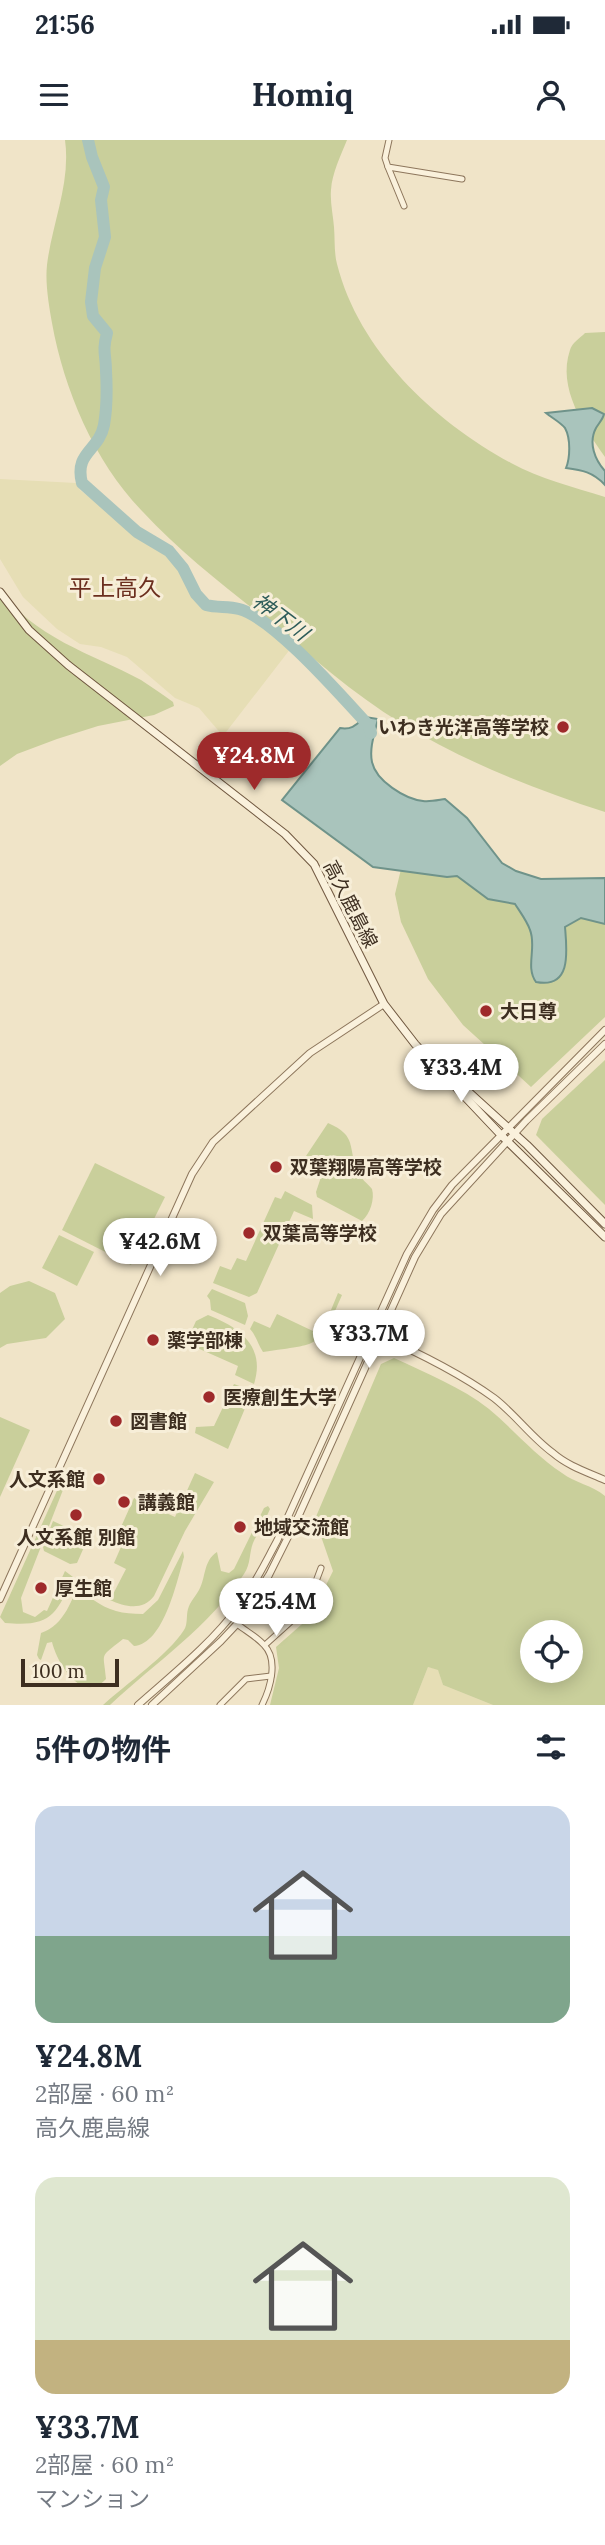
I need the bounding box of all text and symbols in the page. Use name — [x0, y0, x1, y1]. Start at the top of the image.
text: 21:56 — [35, 8, 95, 41]
text: Homiq — [252, 74, 353, 115]
icon: menu — [35, 76, 73, 114]
icon: person — [532, 76, 570, 114]
district label: 平上高久 — [69, 573, 161, 602]
water label: 神下川 — [248, 587, 316, 648]
place label: いわき光洋高等学校 — [378, 715, 549, 739]
marker: いわき光洋高等学校 — [555, 719, 571, 735]
pin: ¥24.8M — [197, 732, 311, 792]
text: ¥24.8M — [213, 740, 295, 769]
street label: 高久鹿島線 — [319, 856, 383, 952]
place label: 大日尊 — [500, 999, 557, 1023]
marker: 大日尊 — [478, 1003, 494, 1019]
pin: ¥33.4M — [404, 1044, 518, 1104]
text: ¥33.4M — [420, 1052, 502, 1081]
place label: 双葉翔陽高等学校 — [290, 1155, 442, 1179]
marker: 双葉翔陽高等学校 — [268, 1159, 284, 1175]
pin: ¥42.6M — [103, 1218, 217, 1278]
place label: 双葉高等学校 — [263, 1221, 377, 1245]
marker: 双葉高等学校 — [241, 1225, 257, 1241]
text: ¥42.6M — [119, 1226, 201, 1255]
pin: ¥33.7M — [312, 1310, 426, 1370]
text: ¥33.7M — [329, 1318, 409, 1347]
place label: 薬学部棟 — [167, 1328, 243, 1352]
marker: 薬学部棟 — [145, 1332, 161, 1348]
place label: 医療創生大学 — [223, 1385, 337, 1409]
marker: 医療創生大学 — [201, 1389, 217, 1405]
place label: 図書館 — [130, 1409, 187, 1433]
marker: 図書館 — [108, 1413, 124, 1429]
place label: 人文系館 — [9, 1467, 85, 1491]
marker: 人文系館 — [91, 1471, 107, 1487]
place label: 講義館 — [138, 1490, 195, 1514]
marker: 講義館 — [116, 1494, 132, 1510]
marker: 人文系館 別館 — [68, 1507, 84, 1523]
place label: 地域交流館 — [254, 1515, 349, 1539]
marker: 地域交流館 — [232, 1519, 248, 1535]
place label: 人文系館 別館 — [17, 1525, 136, 1549]
place label: 厚生館 — [55, 1576, 112, 1600]
pin: ¥25.4M — [219, 1578, 333, 1638]
marker: 厚生館 — [33, 1580, 49, 1596]
text: ¥25.4M — [235, 1586, 317, 1615]
map controls — [520, 1620, 583, 1683]
button: locate — [520, 1620, 583, 1683]
scale bar — [21, 1656, 119, 1688]
text: 100 m — [32, 1659, 85, 1683]
icon: filters — [532, 1728, 570, 1766]
text: 5件の物件 — [35, 1730, 171, 1768]
icon: home — [240, 1852, 366, 1978]
text: ¥24.8M — [35, 2037, 142, 2075]
text: 2部屋 · 60 m² — [35, 2079, 174, 2108]
text: 高久鹿島線 — [35, 2113, 150, 2142]
icon: home — [240, 2223, 366, 2349]
text: ¥33.7M — [35, 2408, 140, 2446]
text: 2部屋 · 60 m² — [35, 2450, 174, 2479]
text: マンション — [35, 2484, 150, 2513]

